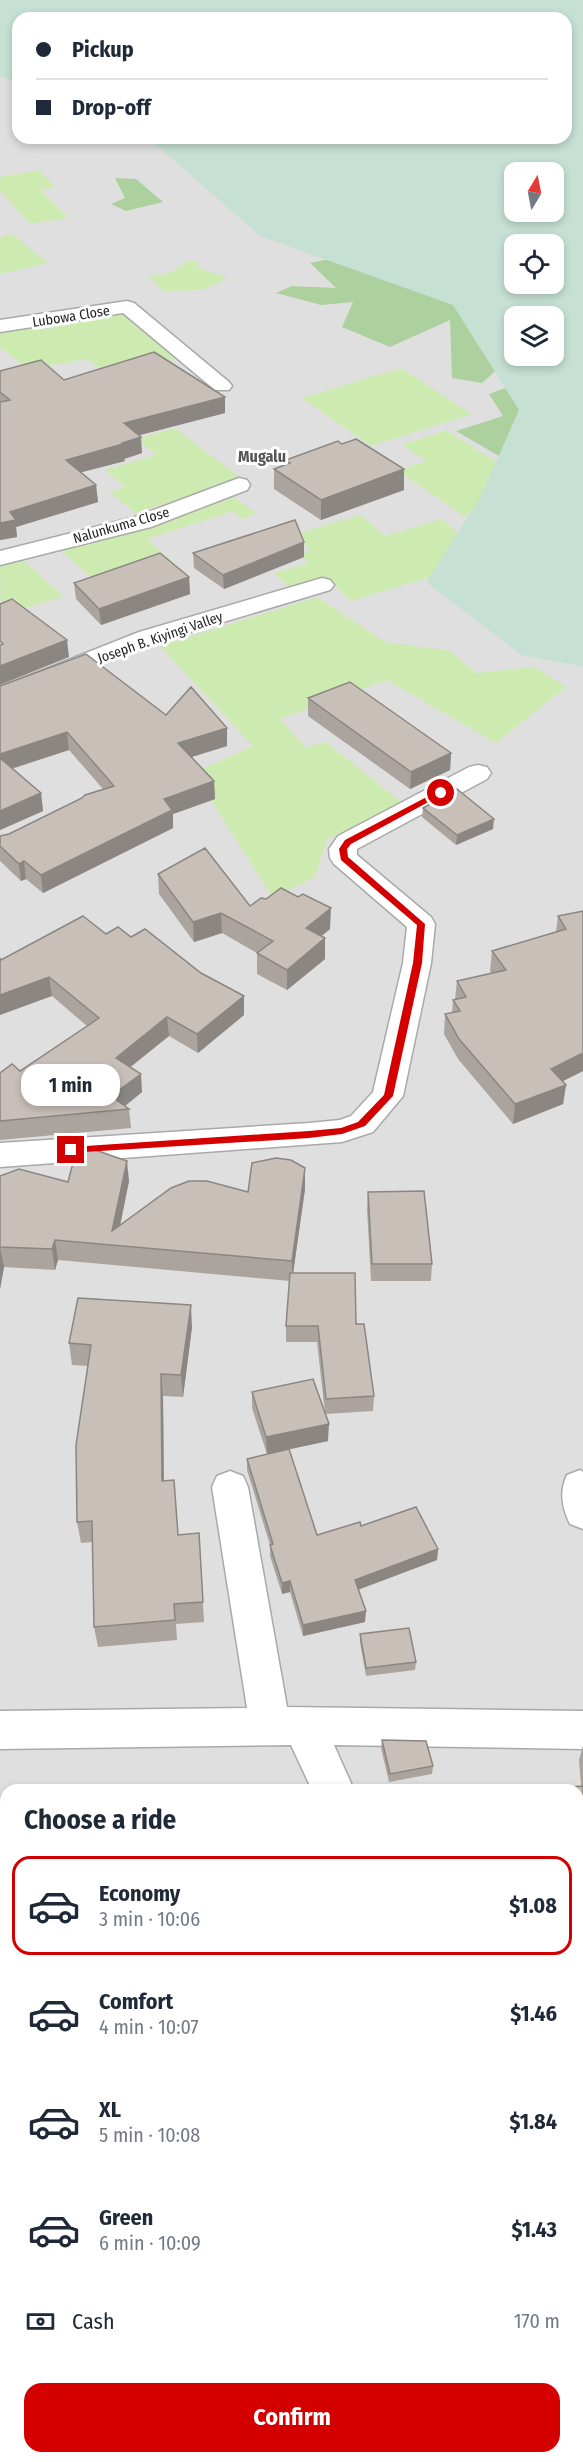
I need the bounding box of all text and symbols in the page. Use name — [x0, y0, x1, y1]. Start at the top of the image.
text: Pickup — [72, 36, 134, 63]
text: Drop-off — [72, 94, 151, 121]
north arrow — [504, 162, 564, 222]
map controls — [504, 162, 564, 366]
button: locate — [504, 234, 564, 294]
street label: Lubowa Close — [31, 302, 111, 331]
button: layers — [504, 306, 564, 366]
district label: Mugalu — [238, 447, 286, 466]
street label: Nalunkuma Close — [71, 504, 171, 547]
street label: Joseph B. Kiyingi Valley — [95, 608, 226, 667]
route start — [427, 779, 454, 806]
callout: 1 min — [22, 1063, 121, 1105]
text: 1 min — [49, 1073, 92, 1097]
route end — [57, 1136, 84, 1163]
text: Choose a ride — [24, 1804, 176, 1836]
icon: car — [27, 1879, 81, 1933]
text: Economy — [99, 1880, 180, 1907]
text: $1.08 — [509, 1892, 557, 1919]
text: 3 min · 10:06 — [99, 1907, 200, 1931]
icon: car — [27, 1987, 81, 2041]
text: Comfort — [99, 1988, 173, 2015]
text: $1.46 — [510, 2000, 557, 2027]
text: 4 min · 10:07 — [99, 2015, 199, 2039]
icon: car — [27, 2095, 81, 2149]
text: XL — [99, 2096, 121, 2123]
text: $1.84 — [510, 2108, 557, 2135]
text: 5 min · 10:08 — [99, 2123, 200, 2147]
icon: car — [27, 2203, 81, 2257]
text: Green — [99, 2204, 153, 2231]
text: $1.43 — [512, 2216, 557, 2243]
text: 6 min · 10:09 — [99, 2231, 201, 2255]
icon: cash — [24, 2305, 57, 2338]
text: Cash — [72, 2308, 115, 2335]
text: 170 m — [514, 2309, 560, 2333]
button: Confirm — [24, 2383, 560, 2452]

